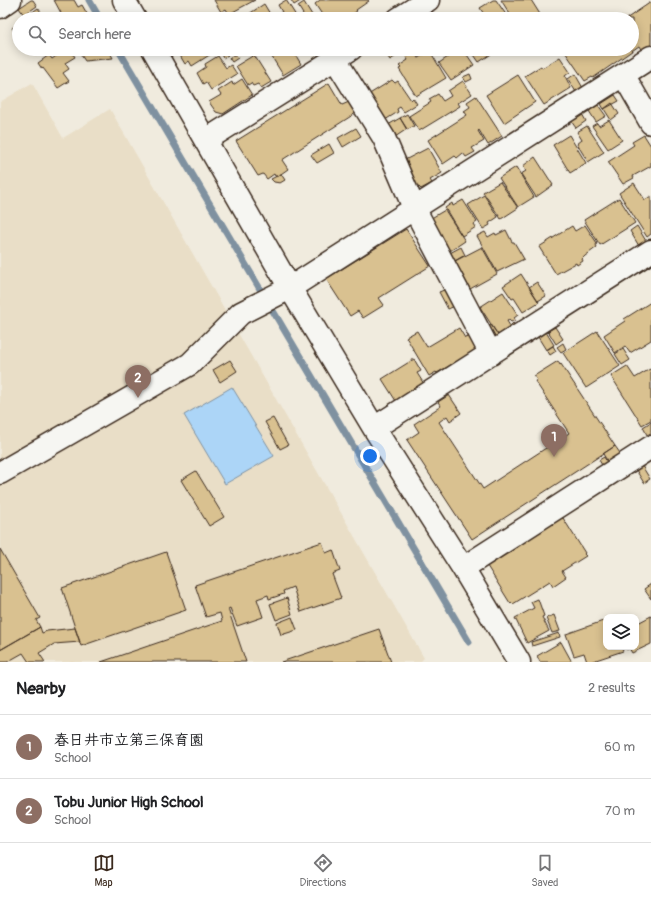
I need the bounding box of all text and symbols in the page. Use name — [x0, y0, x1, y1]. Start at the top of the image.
search box — [12, 12, 639, 56]
icon: search — [26, 23, 48, 45]
text: Search here — [58, 25, 131, 44]
pin: 2 — [125, 365, 151, 398]
pin: 1 — [541, 424, 567, 457]
your location — [360, 446, 380, 466]
map controls — [603, 614, 639, 650]
button: layers — [603, 614, 639, 650]
text: Nearby — [16, 678, 65, 699]
text: 2 results — [588, 680, 635, 696]
text: 春日井市立第三保育園 — [54, 731, 204, 750]
text: 1 — [26, 739, 32, 755]
text: 60 m — [604, 739, 635, 755]
text: School — [54, 750, 91, 766]
text: Tobu Junior High School — [54, 793, 204, 812]
text: 2 — [25, 803, 33, 819]
text: 70 m — [605, 803, 635, 819]
text: School — [54, 812, 91, 828]
tab: Map — [93, 852, 115, 889]
tab: Directions — [300, 852, 346, 889]
tab: Saved — [531, 852, 558, 889]

